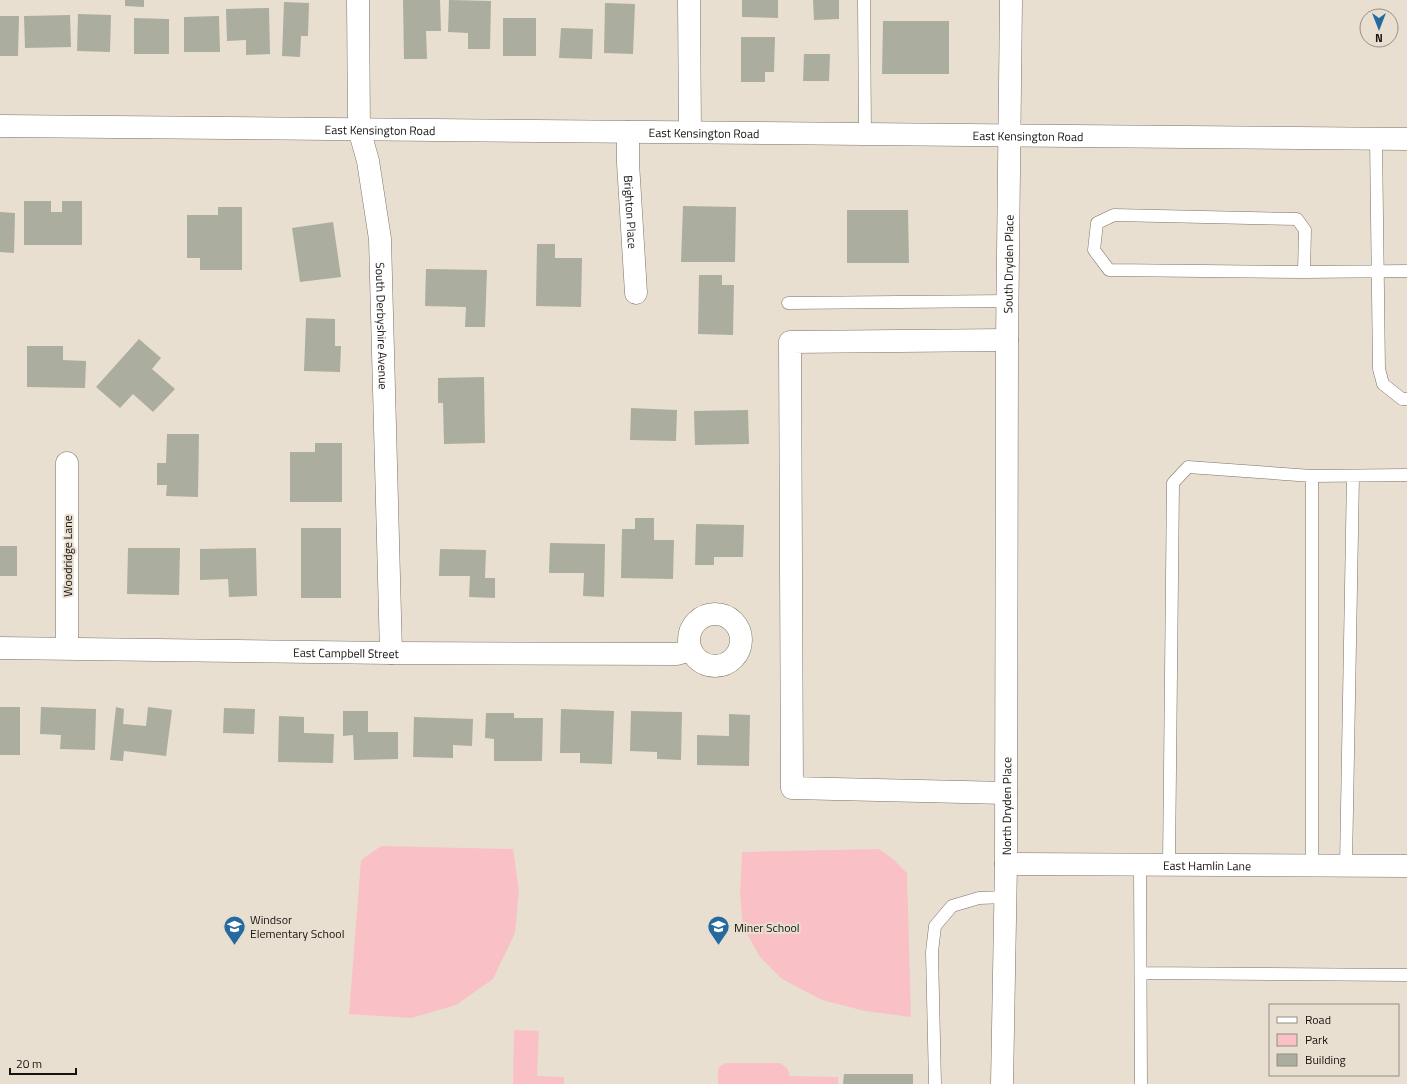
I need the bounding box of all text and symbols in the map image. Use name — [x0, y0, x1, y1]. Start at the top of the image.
north arrow — [1359, 8, 1399, 48]
text: N — [1375, 30, 1383, 46]
street label: East Kensington Road — [324, 119, 435, 140]
street label: East Kensington Road — [648, 122, 759, 143]
street label: East Kensington Road — [972, 125, 1083, 146]
street label: Brighton Place — [619, 175, 643, 249]
street label: South Dryden Place — [998, 215, 1018, 314]
street label: South Derbyshire Avenue — [371, 262, 393, 390]
street label: Woodridge Lane — [58, 515, 77, 597]
street label: East Campbell Street — [293, 642, 400, 663]
street label: North Dryden Place — [997, 757, 1016, 855]
street label: East Hamlin Lane — [1163, 855, 1251, 875]
place label: Windsor Elementary School — [250, 910, 344, 943]
school or university icon: Windsor Elementary School — [221, 913, 247, 946]
school or university icon: Miner School — [705, 914, 731, 947]
place label: Miner School — [734, 918, 800, 937]
legend — [1269, 1004, 1399, 1076]
text: Road — [1305, 1010, 1331, 1029]
text: Park — [1305, 1030, 1328, 1049]
scale bar — [10, 1050, 76, 1076]
text: Building — [1305, 1050, 1346, 1069]
text: 20 m — [16, 1054, 42, 1073]

